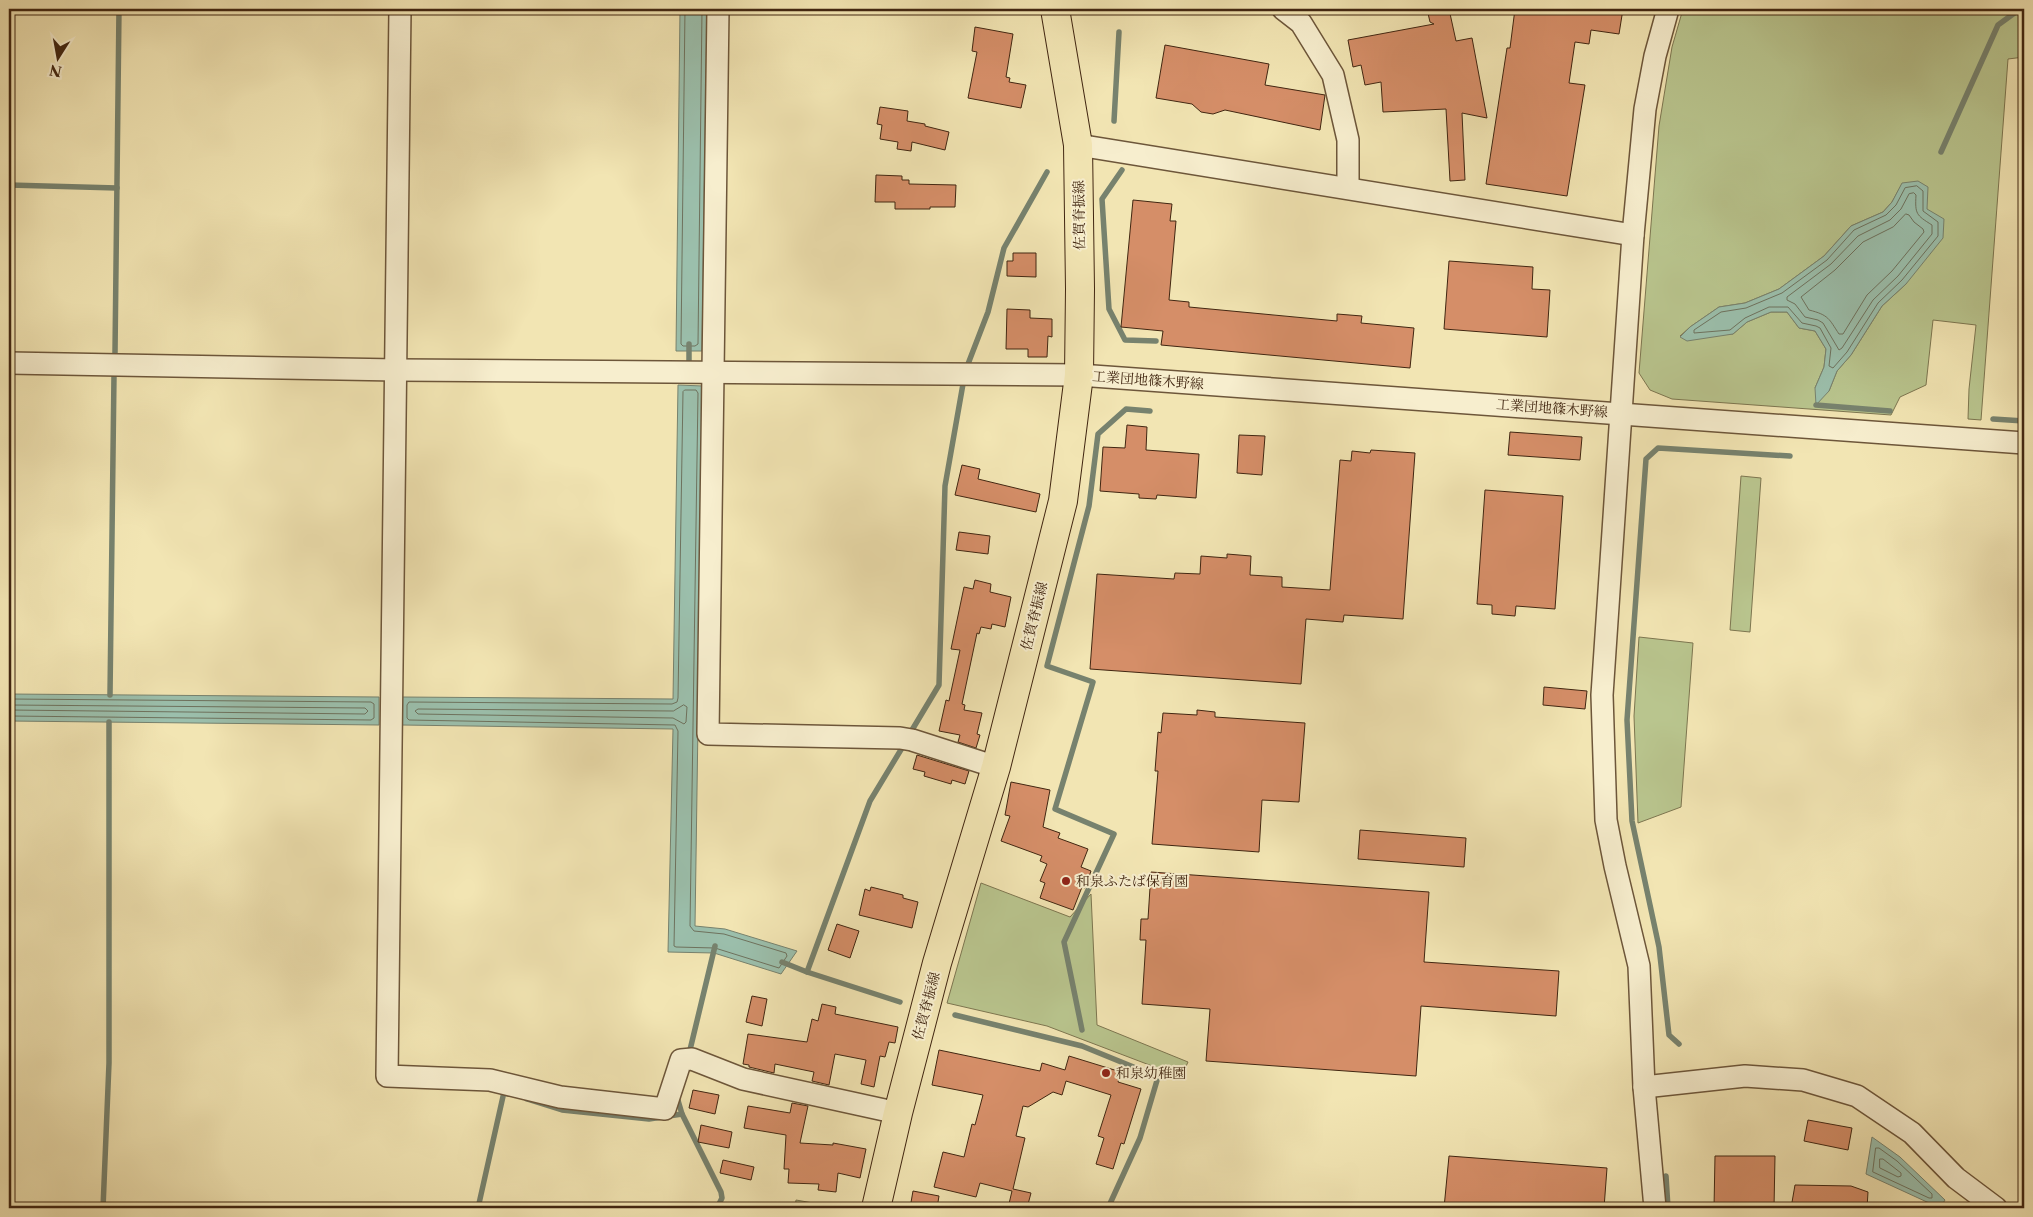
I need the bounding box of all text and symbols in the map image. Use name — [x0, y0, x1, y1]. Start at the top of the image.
north arrow — [32, 32, 82, 82]
text: N — [48, 61, 63, 81]
street label: 佐賀脊振線 — [1069, 180, 1089, 250]
street label: 工業団地篠木野線 — [1092, 367, 1204, 393]
street label: 工業団地篠木野線 — [1496, 395, 1608, 421]
street label: 佐賀脊振線 — [1017, 580, 1051, 652]
place label: 和泉ふたば保育園 — [1076, 872, 1188, 890]
marker: 和泉ふたば保育園 — [1060, 875, 1072, 887]
street label: 佐賀脊振線 — [908, 970, 944, 1042]
place label: 和泉幼稚園 — [1116, 1064, 1186, 1082]
marker: 和泉幼稚園 — [1100, 1067, 1112, 1079]

